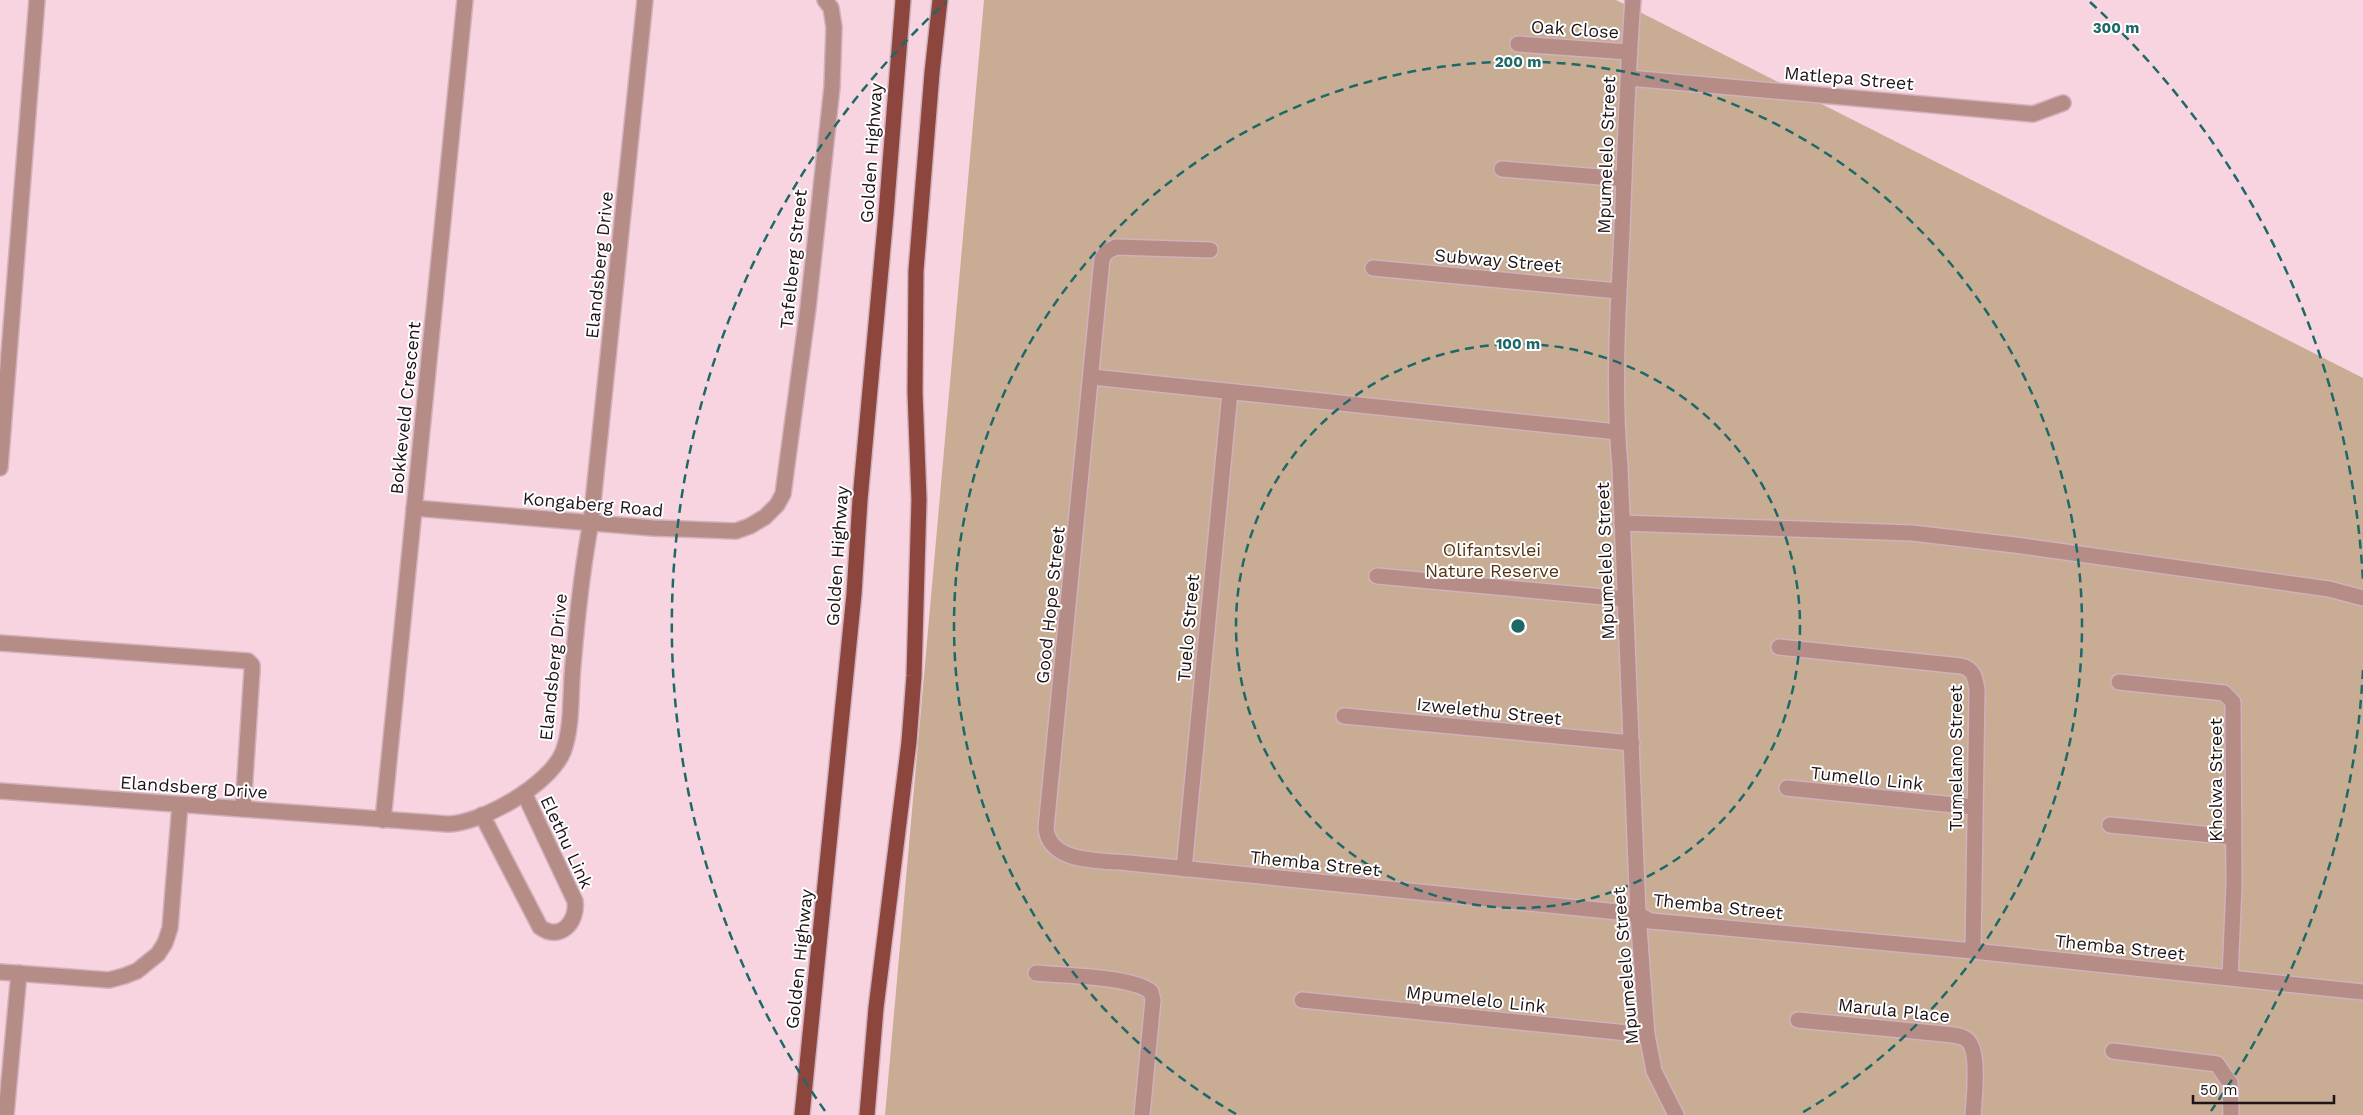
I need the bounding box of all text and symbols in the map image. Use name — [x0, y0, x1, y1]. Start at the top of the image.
street label: Oak Close — [1530, 15, 1620, 43]
text: 300 m — [2093, 19, 2139, 37]
text: 200 m — [1495, 53, 1541, 71]
street label: Matlepa Street — [1783, 62, 1915, 94]
street label: Mpumelelo Street — [1593, 75, 1619, 234]
street label: Golden Highway — [856, 81, 886, 224]
street label: Tafelberg Street — [775, 188, 811, 330]
street label: Elandsberg Drive — [581, 190, 617, 340]
street label: Subway Street — [1434, 244, 1563, 276]
street label: Bokkeveld Crescent — [385, 320, 425, 496]
text: 100 m — [1496, 335, 1540, 353]
street label: Mpumelelo Street — [1592, 481, 1618, 640]
street label: Golden Highway — [822, 484, 852, 627]
street label: Kongaberg Road — [522, 487, 664, 521]
street label: Good Hope Street — [1031, 525, 1069, 685]
park label: Olifantsvlei Nature Reserve — [1425, 539, 1559, 581]
street label: Tuelo Street — [1173, 573, 1203, 683]
street label: Elandsberg Drive — [535, 592, 571, 742]
centre of rings — [1509, 617, 1527, 635]
street label: Tumelano Street — [1945, 684, 1966, 831]
street label: Izwelethu Street — [1415, 693, 1563, 729]
street label: Kholwa Street — [2205, 718, 2226, 842]
street label: Tumello Link — [1810, 762, 1924, 794]
street label: Elandsberg Drive — [119, 771, 269, 803]
street label: Elethu Link — [536, 792, 598, 892]
street label: Themba Street — [1249, 846, 1381, 880]
street label: Mpumelelo Street — [1608, 886, 1642, 1045]
street label: Golden Highway — [781, 887, 817, 1030]
street label: Themba Street — [1652, 889, 1784, 923]
street label: Themba Street — [2054, 930, 2186, 964]
street label: Mpumelelo Link — [1405, 981, 1547, 1017]
street label: Marula Place — [1837, 994, 1951, 1026]
scale bar — [2193, 1072, 2334, 1104]
text: 50 m — [2200, 1081, 2237, 1099]

